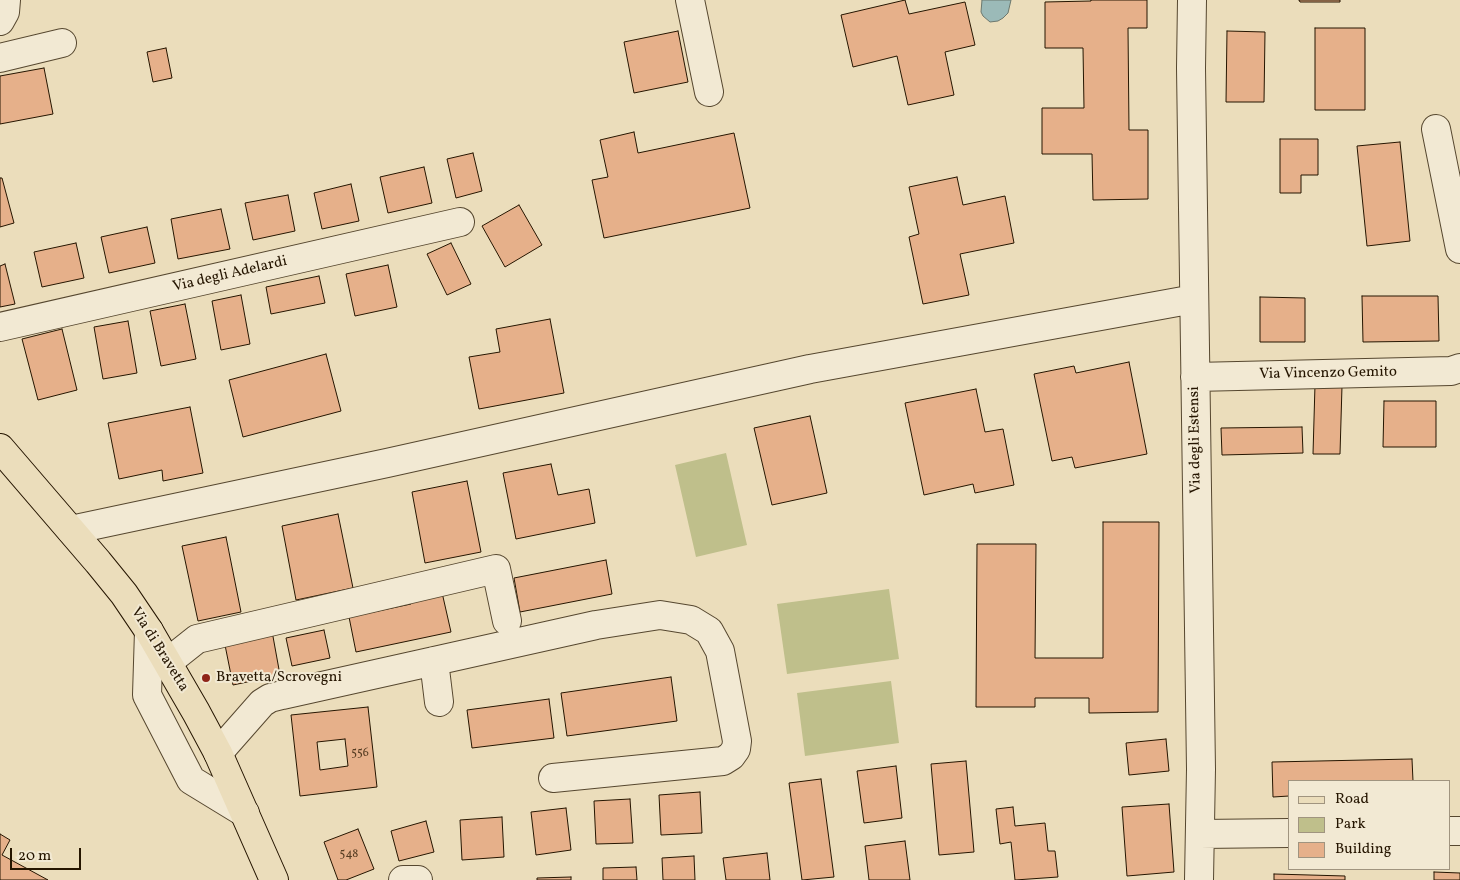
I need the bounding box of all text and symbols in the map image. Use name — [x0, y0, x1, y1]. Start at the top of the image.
street label: Via degli Adelardi — [171, 253, 289, 297]
street label: Via Vincenzo Gemito — [1259, 364, 1397, 384]
street label: Via degli Estensi — [1186, 386, 1206, 494]
street label: Via di Bravetta — [126, 605, 192, 695]
place label: Bravetta/Scrovegni — [216, 669, 342, 687]
marker: Bravetta/Scrovegni — [200, 672, 212, 684]
house number: 556 — [351, 747, 369, 761]
legend — [1288, 780, 1450, 870]
text: Road — [1335, 789, 1369, 810]
text: Park — [1335, 814, 1366, 835]
scale bar — [12, 838, 84, 870]
text: Building — [1335, 839, 1391, 860]
text: 20 m — [18, 846, 51, 867]
house number: 548 — [340, 848, 358, 862]

